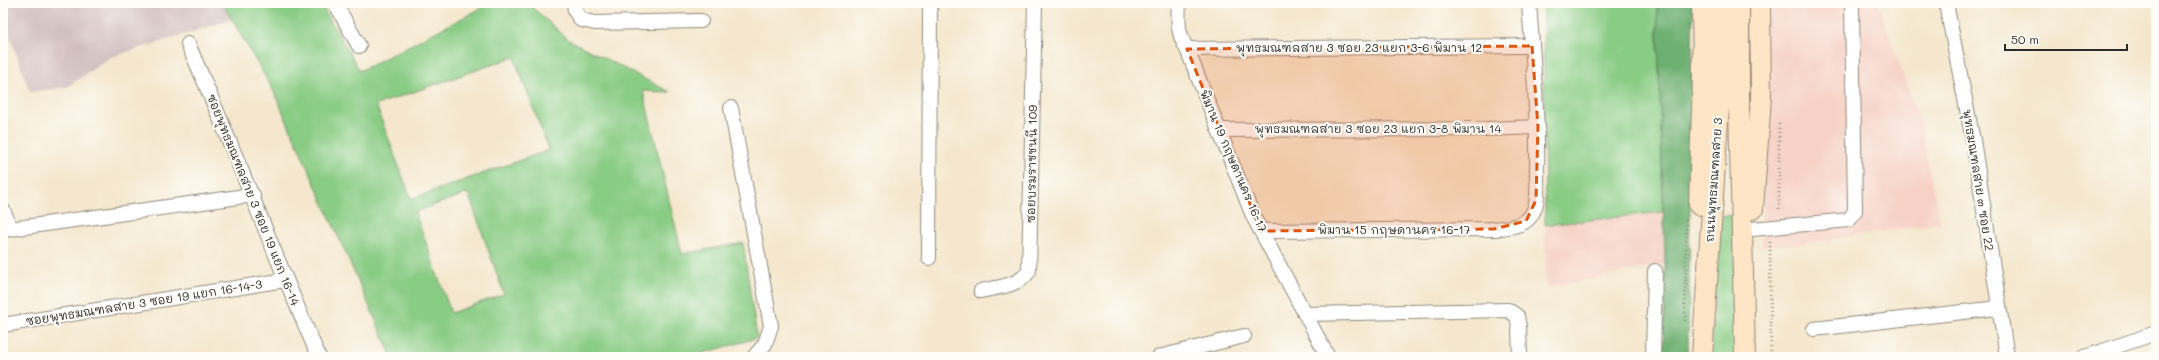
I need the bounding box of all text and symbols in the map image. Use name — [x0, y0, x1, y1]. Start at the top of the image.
scale bar — [2005, 26, 2127, 52]
text: 50 m — [2011, 31, 2039, 47]
street label: พุทธมณฑลสาย 3 ซอย 23 แยก 3-6 พิมาน 12 — [1236, 39, 1482, 58]
street label: พิมาน 19 กฤษดานคร 16-17 — [1196, 87, 1271, 235]
street label: ซอยพุทธมณฑลสาย 3 ซอย 19 แยก 16-14 — [201, 91, 304, 309]
street label: ซอยบรมราชชนนี 109 — [1022, 105, 1040, 223]
street label: พุทธมณฑลสาย ๓ ซอย 22 — [1957, 108, 1998, 252]
street label: ถนนพุทธมณฑลสาย 3 — [1701, 117, 1728, 243]
street label: พุทธมณฑลสาย 3 ซอย 23 แยก 3-8 พิมาน 14 — [1255, 120, 1501, 139]
street label: พิมาน 15 กฤษดานคร 16-17 — [1317, 221, 1471, 238]
street label: ซอยพุทธมณฑลสาย 3 ซอย 19 แยก 16-14-3 — [25, 275, 264, 332]

